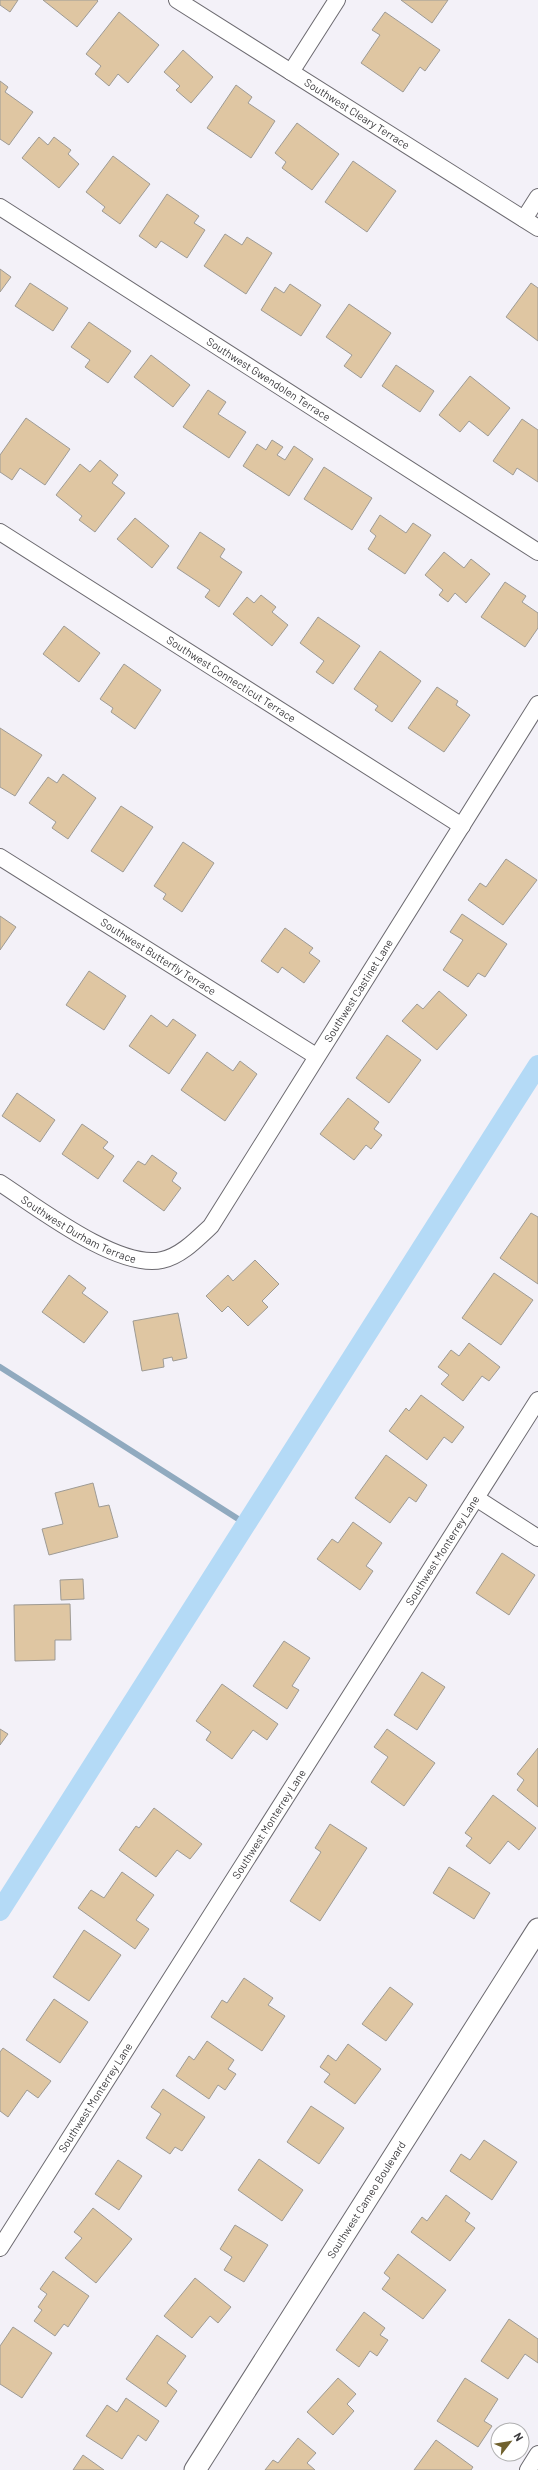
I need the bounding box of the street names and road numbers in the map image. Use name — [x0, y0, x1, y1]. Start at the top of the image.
street label: Southwest Cleary Terrace — [302, 75, 413, 151]
street label: Southwest Gwendolen Terrace — [204, 334, 333, 423]
street label: Southwest Connecticut Terrace — [164, 633, 299, 725]
street label: Southwest Butterfly Terrace — [98, 915, 219, 997]
street label: Southwest Castinet Lane — [321, 936, 395, 1044]
street label: Southwest Durham Terrace — [19, 1192, 138, 1265]
street label: Southwest Monterrey Lane — [402, 1493, 482, 1608]
street label: Southwest Monterrey Lane — [229, 1766, 308, 1881]
street label: Southwest Monterrey Lane — [55, 2040, 135, 2155]
street label: Southwest Cameo Boulevard — [324, 2138, 408, 2261]

